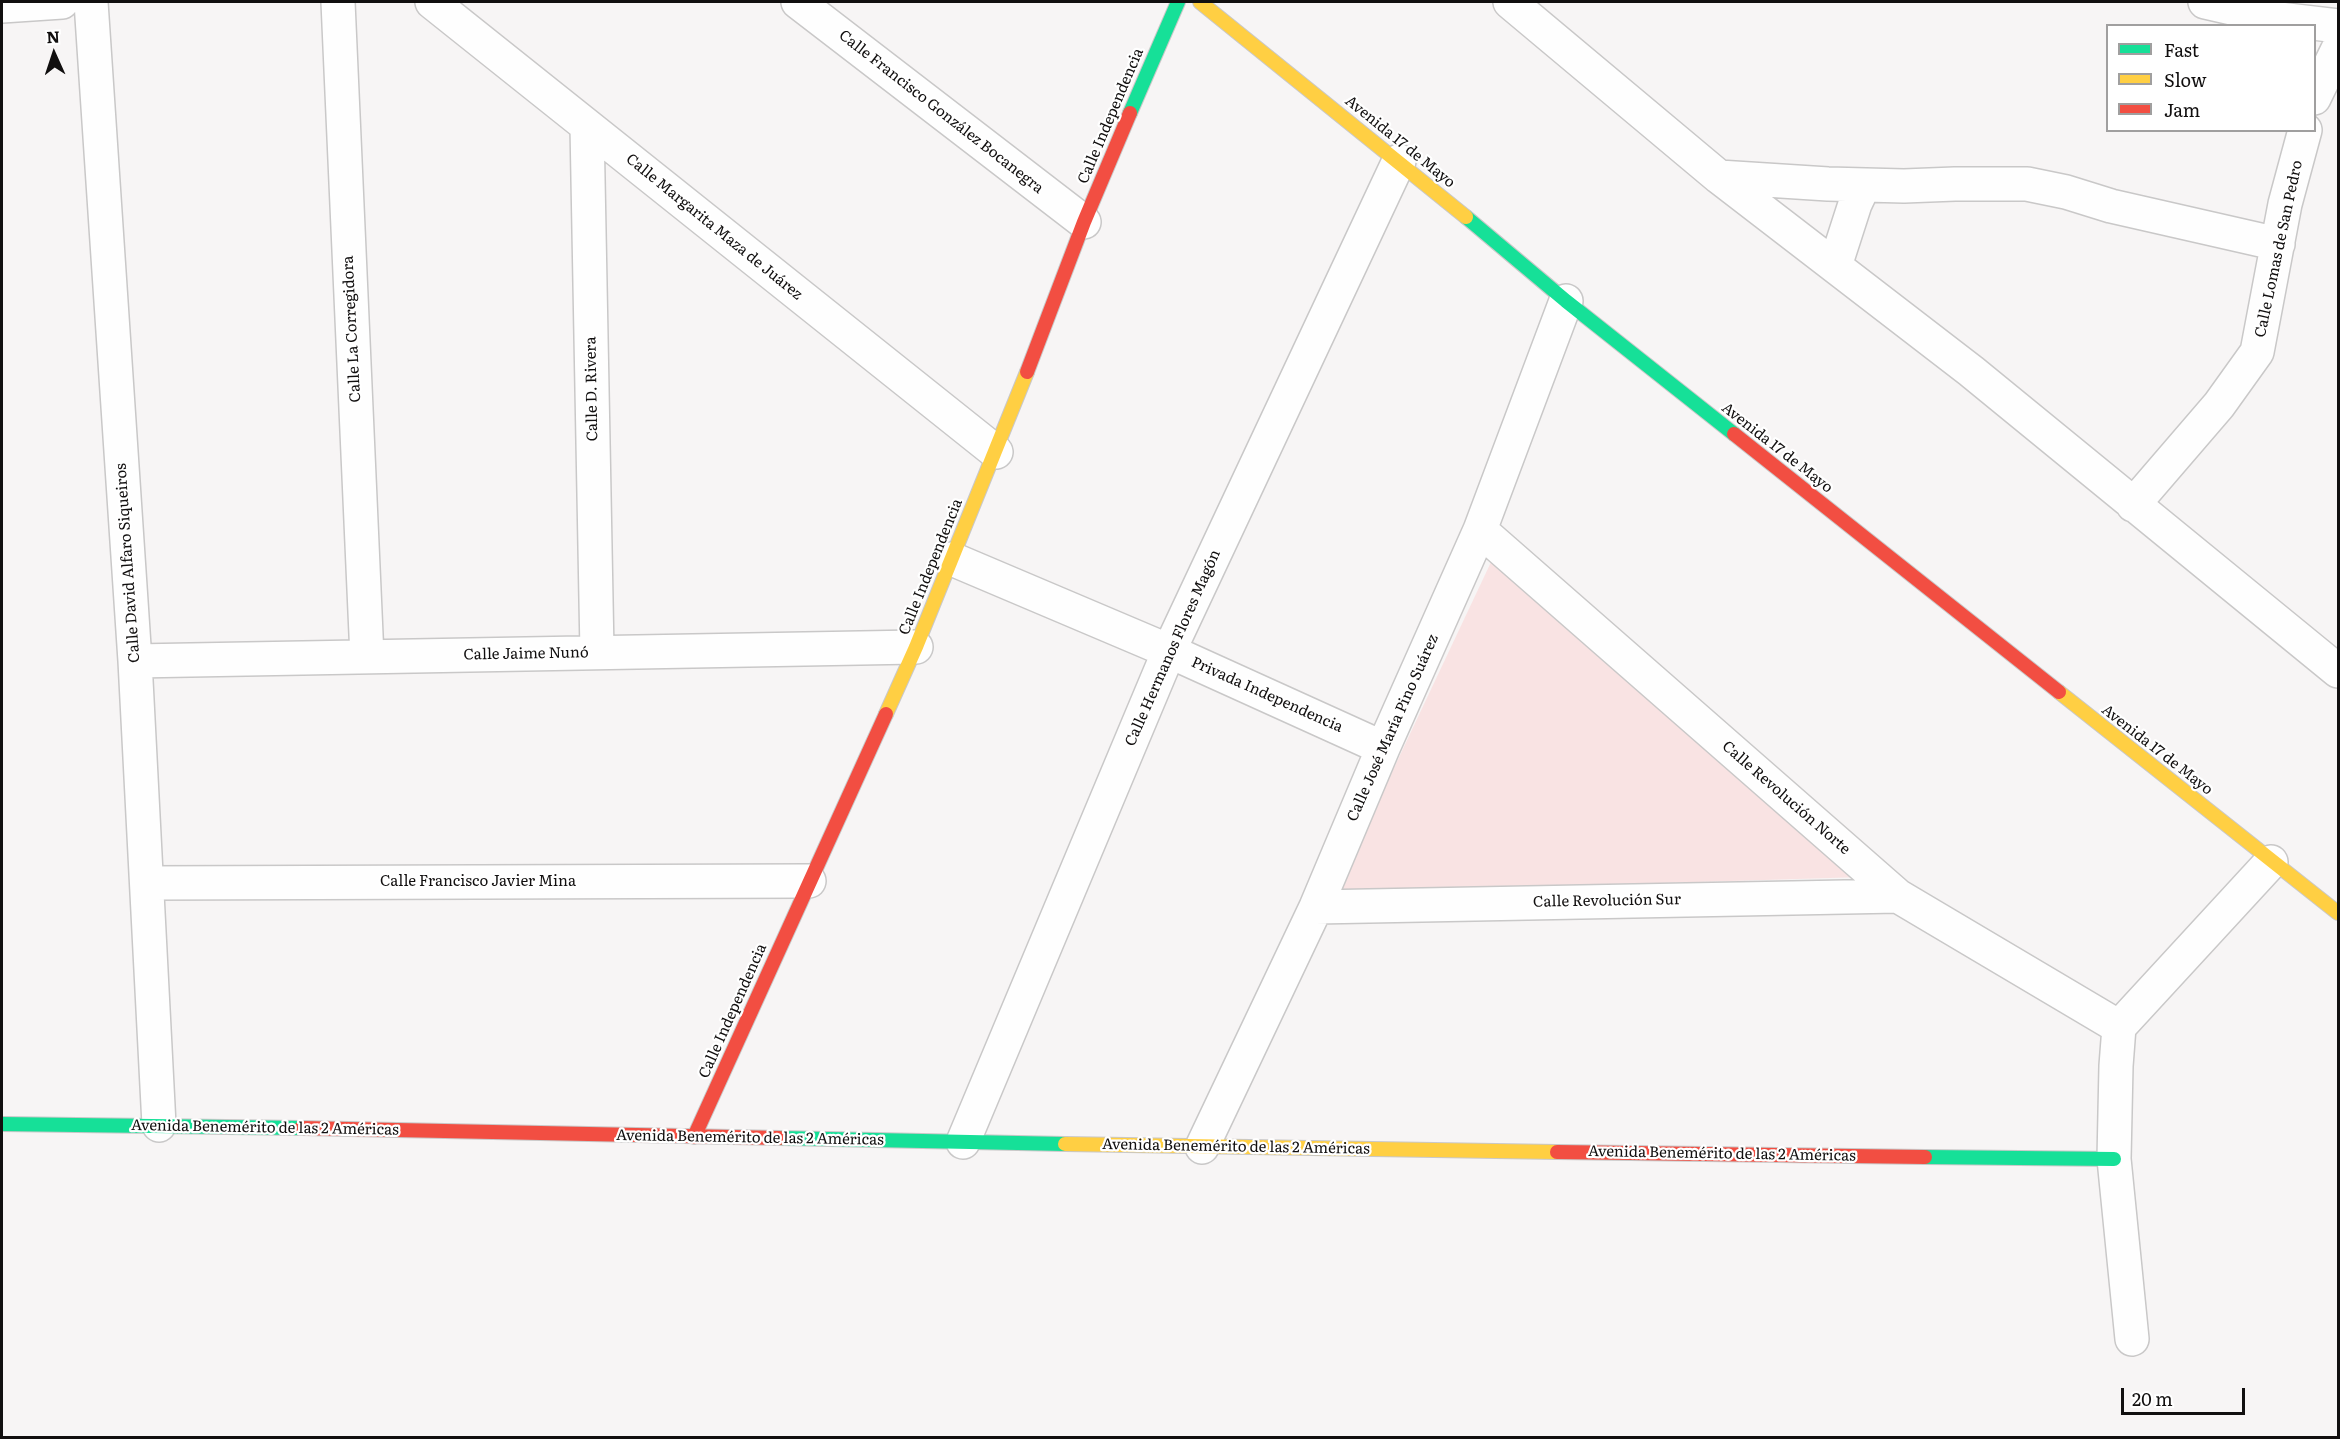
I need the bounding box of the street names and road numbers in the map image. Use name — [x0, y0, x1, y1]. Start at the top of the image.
street label: Calle Francisco González Bocanegra — [835, 26, 1047, 198]
street label: Calle Independencia — [1074, 45, 1148, 187]
street label: Avenida 17 de Mayo — [1341, 92, 1459, 192]
street label: Calle Margarita Maza de Juárez — [622, 150, 806, 304]
street label: Calle Lomas de San Pedro — [2251, 159, 2307, 339]
street label: Calle La Corregidora — [339, 255, 365, 403]
street label: Calle D. Rivera — [582, 336, 602, 442]
street label: Avenida 17 de Mayo — [1718, 399, 1836, 497]
street label: Calle David Alfaro Siqueiros — [112, 463, 144, 663]
street label: Calle Independencia — [895, 496, 967, 638]
street label: Calle Hermanos Flores Magón — [1121, 547, 1225, 749]
street label: Calle José María Pino Suárez — [1344, 632, 1442, 824]
street label: Calle Jaime Nunó — [463, 644, 589, 664]
street label: Privada Independencia — [1188, 653, 1346, 737]
street label: Avenida 17 de Mayo — [2098, 701, 2216, 799]
street label: Calle Revolución Norte — [1718, 737, 1854, 859]
street label: Calle Francisco Javier Mina — [380, 873, 576, 891]
street label: Calle Revolución Sur — [1533, 891, 1681, 911]
street label: Calle Independencia — [695, 941, 771, 1081]
street label: Avenida Benemérito de las 2 Américas — [131, 1117, 399, 1139]
street label: Avenida Benemérito de las 2 Américas — [616, 1127, 884, 1149]
street label: Avenida Benemérito de las 2 Américas — [1102, 1136, 1370, 1158]
street label: Avenida Benemérito de las 2 Américas — [1588, 1143, 1856, 1165]

